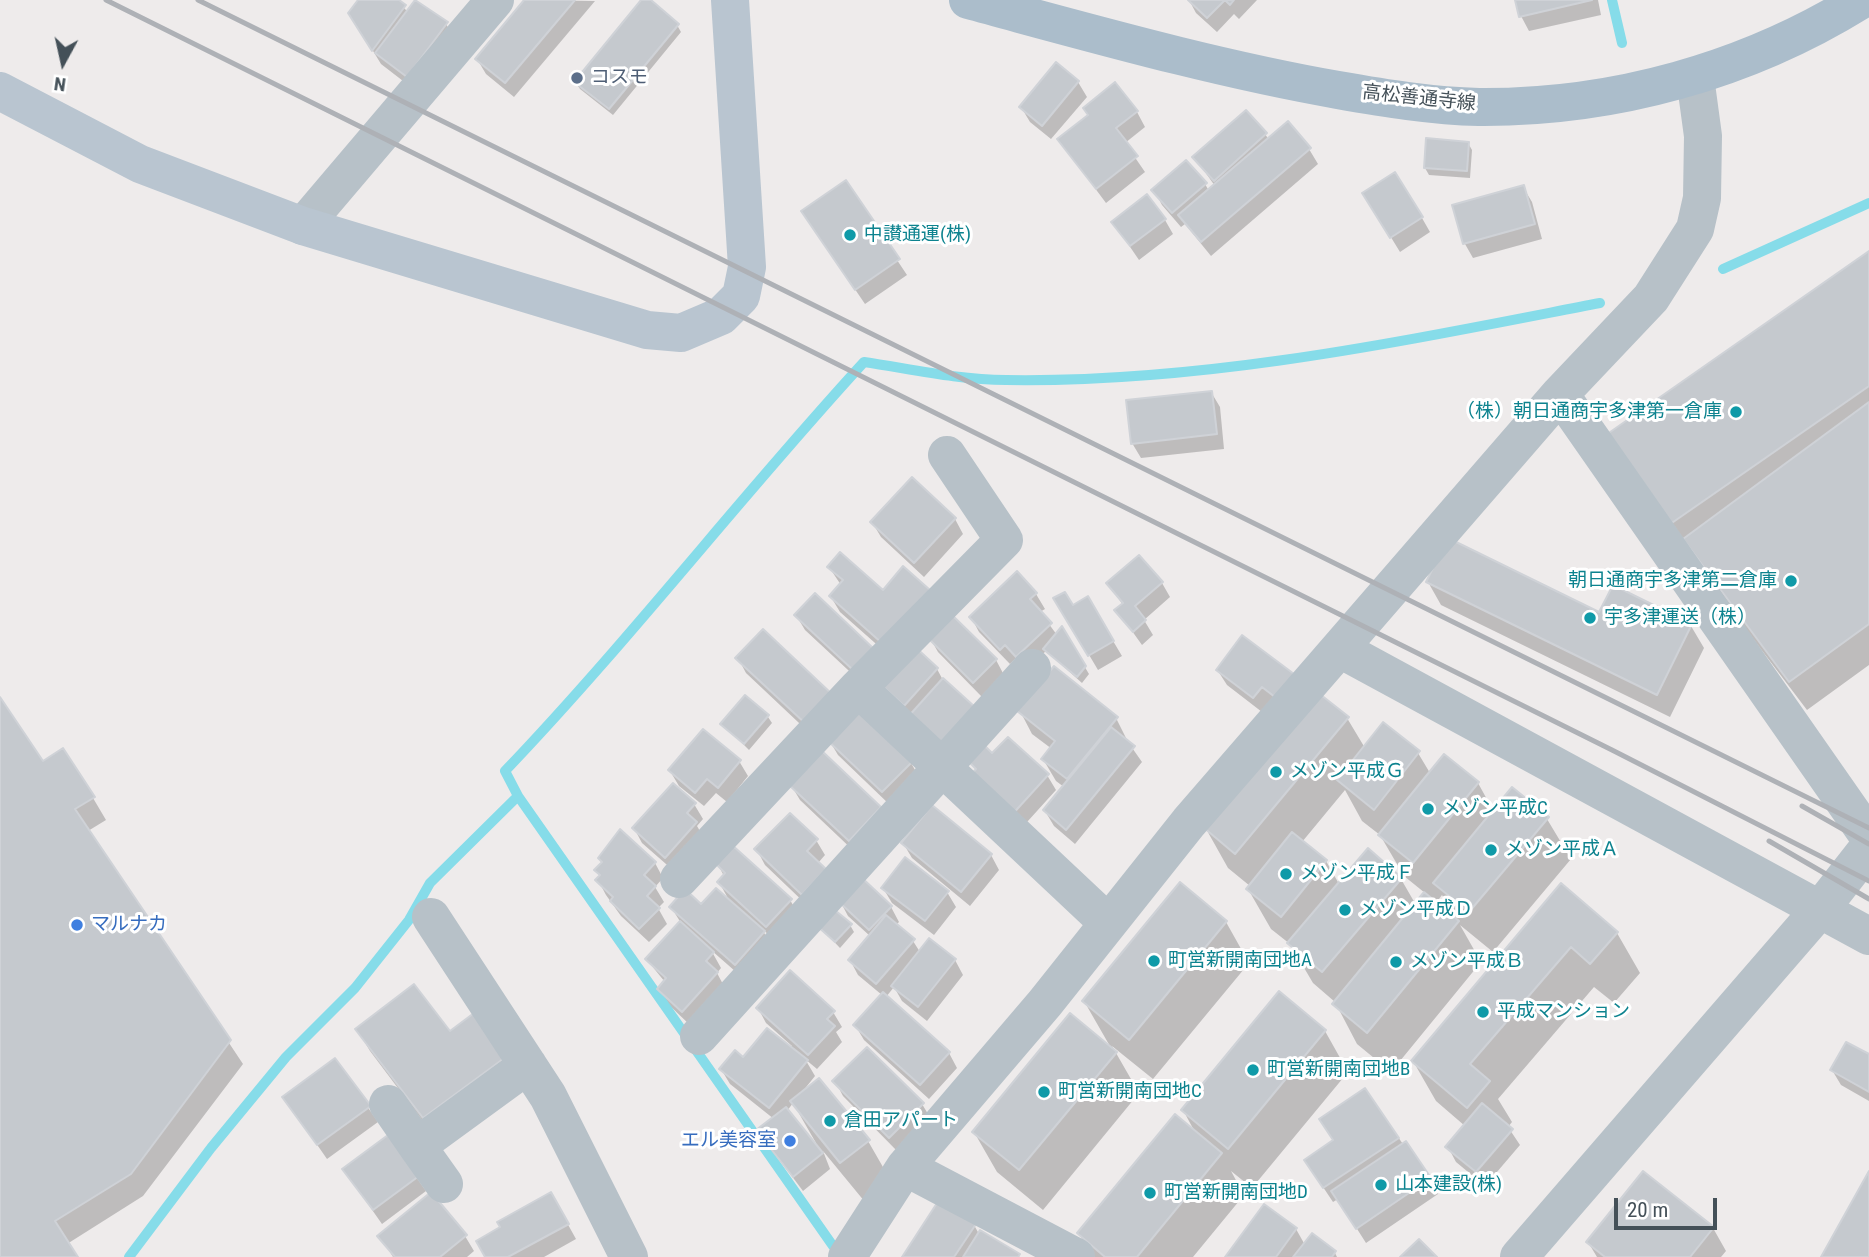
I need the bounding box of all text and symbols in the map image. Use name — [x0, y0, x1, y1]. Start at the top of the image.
north arrow — [28, 28, 98, 98]
place label: コスモ — [591, 67, 648, 89]
marker: コスモ — [569, 70, 585, 86]
text: N — [53, 72, 67, 96]
street label: 高松善通寺線 — [1361, 82, 1477, 116]
place label: 中讃通運(株) — [864, 224, 971, 246]
marker: 中讃通運(株) — [842, 227, 858, 243]
place label: （株）朝日通商宇多津第一倉庫 — [1456, 401, 1722, 423]
marker: （株）朝日通商宇多津第一倉庫 — [1728, 404, 1744, 420]
place label: 朝日通商宇多津第二倉庫 — [1568, 570, 1777, 592]
marker: 朝日通商宇多津第二倉庫 — [1783, 573, 1799, 589]
place label: 宇多津運送（株） — [1604, 607, 1756, 629]
marker: 宇多津運送（株） — [1582, 610, 1598, 626]
place label: メゾン平成Ｇ — [1290, 761, 1404, 783]
marker: メゾン平成Ｇ — [1268, 764, 1284, 780]
place label: メゾン平成C — [1442, 798, 1548, 820]
marker: メゾン平成C — [1420, 801, 1436, 817]
place label: メゾン平成Ａ — [1505, 839, 1619, 861]
marker: メゾン平成Ａ — [1483, 842, 1499, 858]
place label: メゾン平成Ｆ — [1300, 863, 1414, 885]
marker: メゾン平成Ｆ — [1278, 866, 1294, 882]
place label: メゾン平成Ｄ — [1359, 899, 1473, 921]
marker: メゾン平成Ｄ — [1337, 902, 1353, 918]
place label: マルナカ — [91, 914, 167, 936]
marker: マルナカ — [69, 917, 85, 933]
place label: 町営新開南団地A — [1168, 950, 1312, 972]
place label: メゾン平成Ｂ — [1410, 951, 1524, 973]
marker: 町営新開南団地A — [1146, 953, 1162, 969]
marker: メゾン平成Ｂ — [1388, 954, 1404, 970]
place label: 平成マンション — [1497, 1001, 1630, 1023]
marker: 平成マンション — [1475, 1004, 1491, 1020]
place label: 町営新開南団地B — [1267, 1059, 1410, 1081]
marker: 町営新開南団地B — [1245, 1062, 1261, 1078]
place label: 町営新開南団地C — [1058, 1081, 1202, 1103]
marker: 町営新開南団地C — [1036, 1084, 1052, 1100]
place label: 倉田アパート — [844, 1110, 958, 1132]
marker: 倉田アパート — [822, 1113, 838, 1129]
place label: エル美容室 — [681, 1130, 776, 1152]
marker: エル美容室 — [782, 1133, 798, 1149]
place label: 山本建設(株) — [1395, 1174, 1502, 1196]
marker: 山本建設(株) — [1373, 1177, 1389, 1193]
place label: 町営新開南団地D — [1164, 1182, 1308, 1204]
scale bar — [1617, 1184, 1720, 1228]
marker: 町営新開南団地D — [1142, 1185, 1158, 1201]
text: 20 m — [1627, 1198, 1668, 1222]

